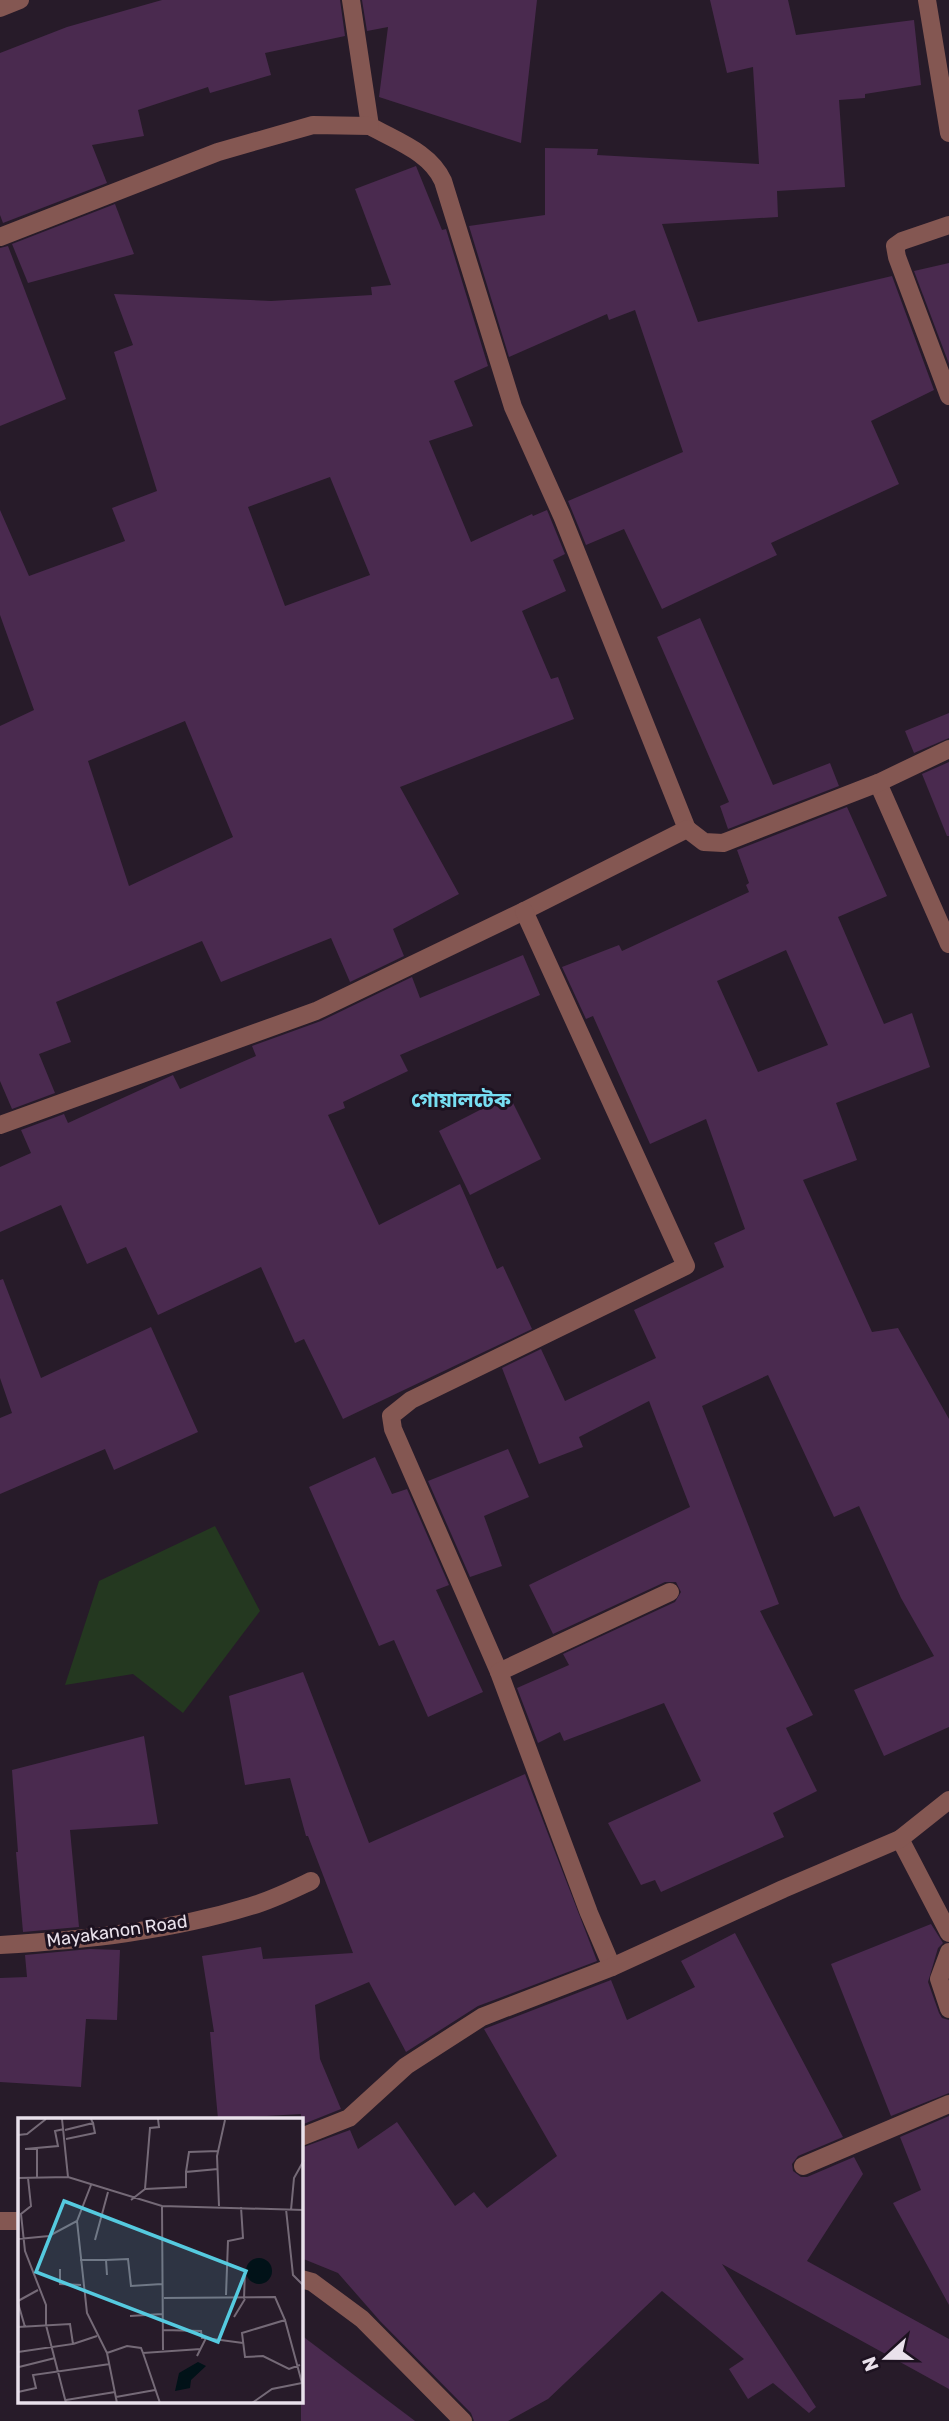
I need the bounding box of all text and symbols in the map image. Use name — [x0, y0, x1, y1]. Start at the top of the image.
district label: গোয়ালটেক — [411, 1087, 512, 1112]
street label: Mayakanon Road — [45, 1910, 189, 1952]
inset map — [18, 2118, 303, 2404]
north arrow — [851, 2323, 921, 2393]
text: N — [857, 2353, 884, 2374]

